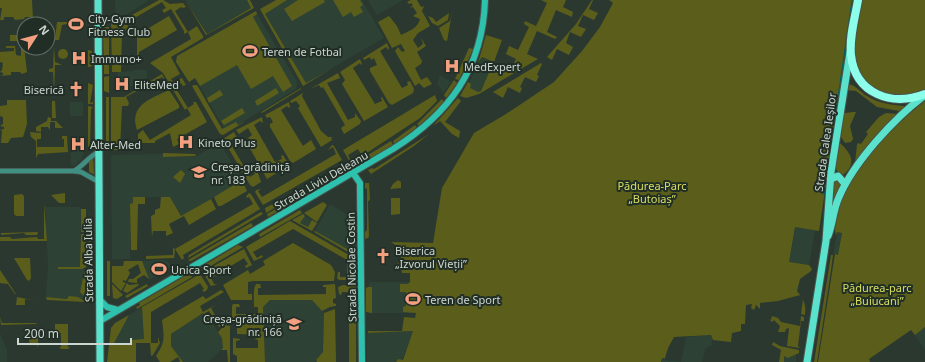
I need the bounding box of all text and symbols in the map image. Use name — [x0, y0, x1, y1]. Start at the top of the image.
place label: City-Gym Fitness Club — [88, 11, 151, 39]
sports icon: City-Gym Fitness Club — [67, 15, 85, 33]
north arrow — [16, 16, 56, 56]
text: N — [36, 22, 53, 38]
sports icon: Teren de Fotbal — [241, 42, 259, 60]
place label: Teren de Fotbal — [262, 44, 342, 59]
hospital icon: Immuno+ — [70, 49, 88, 67]
place label: Immuno+ — [91, 51, 142, 66]
hospital icon: MedExpert — [443, 57, 461, 75]
place label: MedExpert — [464, 59, 520, 74]
hospital icon: EliteMed — [113, 75, 131, 93]
place label: EliteMed — [134, 77, 179, 92]
church icon: Biserică — [67, 80, 85, 98]
place label: Biserică — [24, 82, 64, 97]
street label: Strada Calea Ieșilor — [811, 91, 839, 192]
hospital icon: Kineto Plus — [177, 133, 195, 151]
hospital icon: Alter-Med — [69, 135, 87, 153]
place label: Kineto Plus — [198, 135, 256, 150]
place label: Alter-Med — [90, 137, 141, 152]
street label: Strada Liviu Deleanu — [271, 147, 371, 213]
place label: Creșa-grădiniță nr. 183 — [211, 159, 290, 187]
school or university icon: Creșa-grădiniță nr. 183 — [190, 163, 208, 181]
park label: Pădurea-Parc „Butoiaș” — [617, 178, 687, 206]
street label: Strada Nicolae Costin — [343, 212, 359, 322]
street label: Strada Alba Iulia — [80, 218, 96, 302]
place label: Biserica „Izvorul Vieții” — [395, 243, 467, 271]
church icon: Biserica „Izvorul Vieții” — [374, 247, 392, 265]
sports icon: Unica Sport — [150, 260, 168, 278]
place label: Unica Sport — [171, 262, 231, 277]
park label: Pădurea-parc „Buiucani” — [842, 280, 912, 308]
sports icon: Teren de Sport — [404, 290, 422, 308]
place label: Teren de Sport — [425, 292, 501, 307]
place label: Creșa-grădiniță nr. 166 — [203, 311, 282, 339]
school or university icon: Creșa-grădiniță nr. 166 — [285, 315, 303, 333]
scale bar — [18, 320, 131, 346]
text: 200 m — [24, 325, 59, 342]

